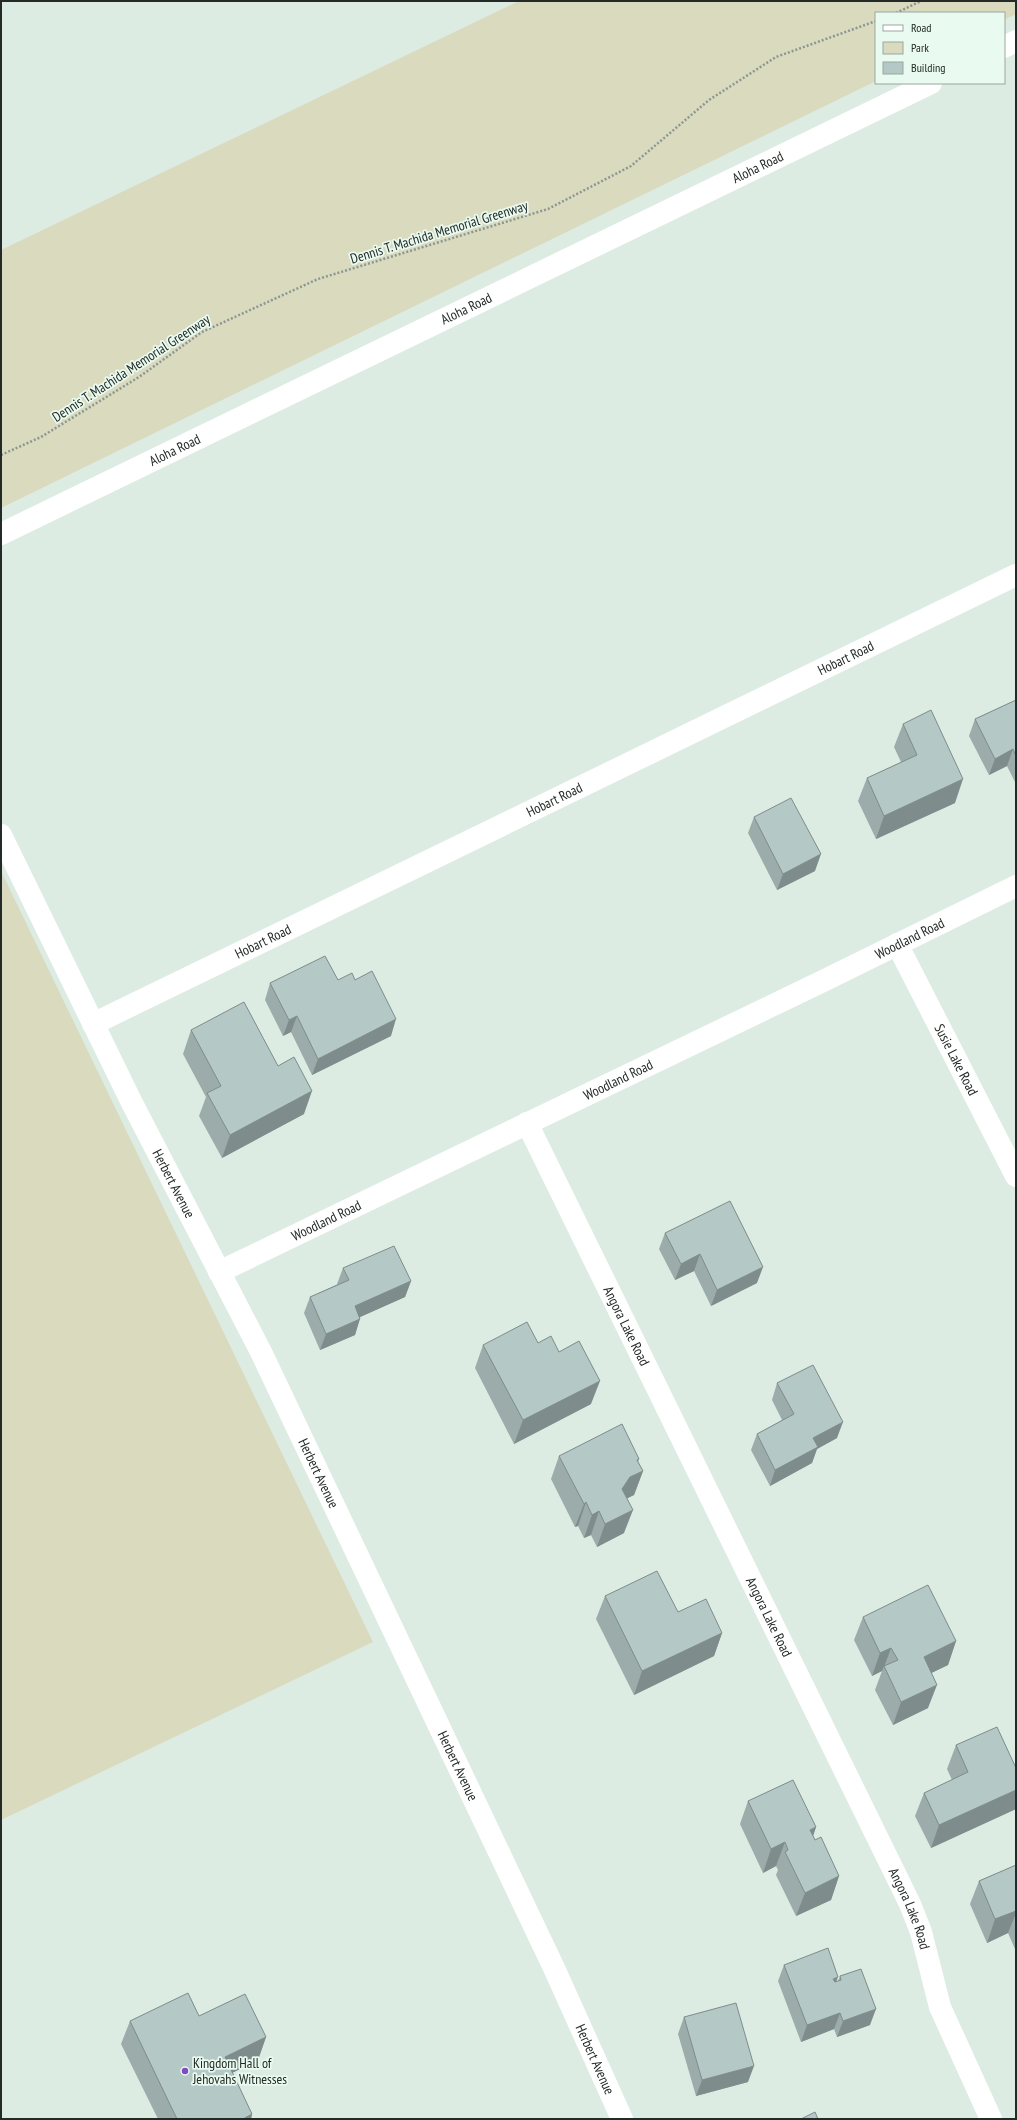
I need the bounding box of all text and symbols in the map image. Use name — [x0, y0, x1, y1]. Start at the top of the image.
legend — [875, 12, 1005, 84]
text: Road — [911, 20, 931, 35]
text: Park — [911, 40, 929, 55]
text: Building — [911, 60, 946, 75]
street label: Aloha Road — [729, 147, 786, 187]
street label: Dennis T. Machida Memorial Greenway — [348, 196, 531, 268]
street label: Aloha Road — [438, 288, 495, 328]
street label: Dennis T. Machida Memorial Greenway — [49, 310, 214, 426]
street label: Aloha Road — [146, 430, 203, 470]
street label: Hobart Road — [815, 637, 877, 679]
street label: Hobart Road — [523, 778, 585, 821]
street label: Woodland Road — [872, 914, 947, 963]
street label: Hobart Road — [232, 920, 294, 963]
street label: Susie Lake Road — [931, 1021, 982, 1098]
street label: Woodland Road — [580, 1055, 656, 1104]
street label: Herbert Avenue — [148, 1146, 199, 1221]
street label: Woodland Road — [288, 1196, 364, 1245]
street label: Angora Lake Road — [599, 1283, 654, 1369]
street label: Herbert Avenue — [294, 1435, 343, 1511]
street label: Angora Lake Road — [742, 1574, 796, 1660]
street label: Herbert Avenue — [434, 1728, 482, 1804]
street label: Angora Lake Road — [885, 1865, 934, 1951]
street label: Herbert Avenue — [571, 2021, 619, 2097]
place label: Kingdom Hall of Jehovahs Witnesses — [192, 2054, 287, 2088]
marker: Kingdom Hall of Jehovahs Witnesses — [180, 2066, 190, 2076]

